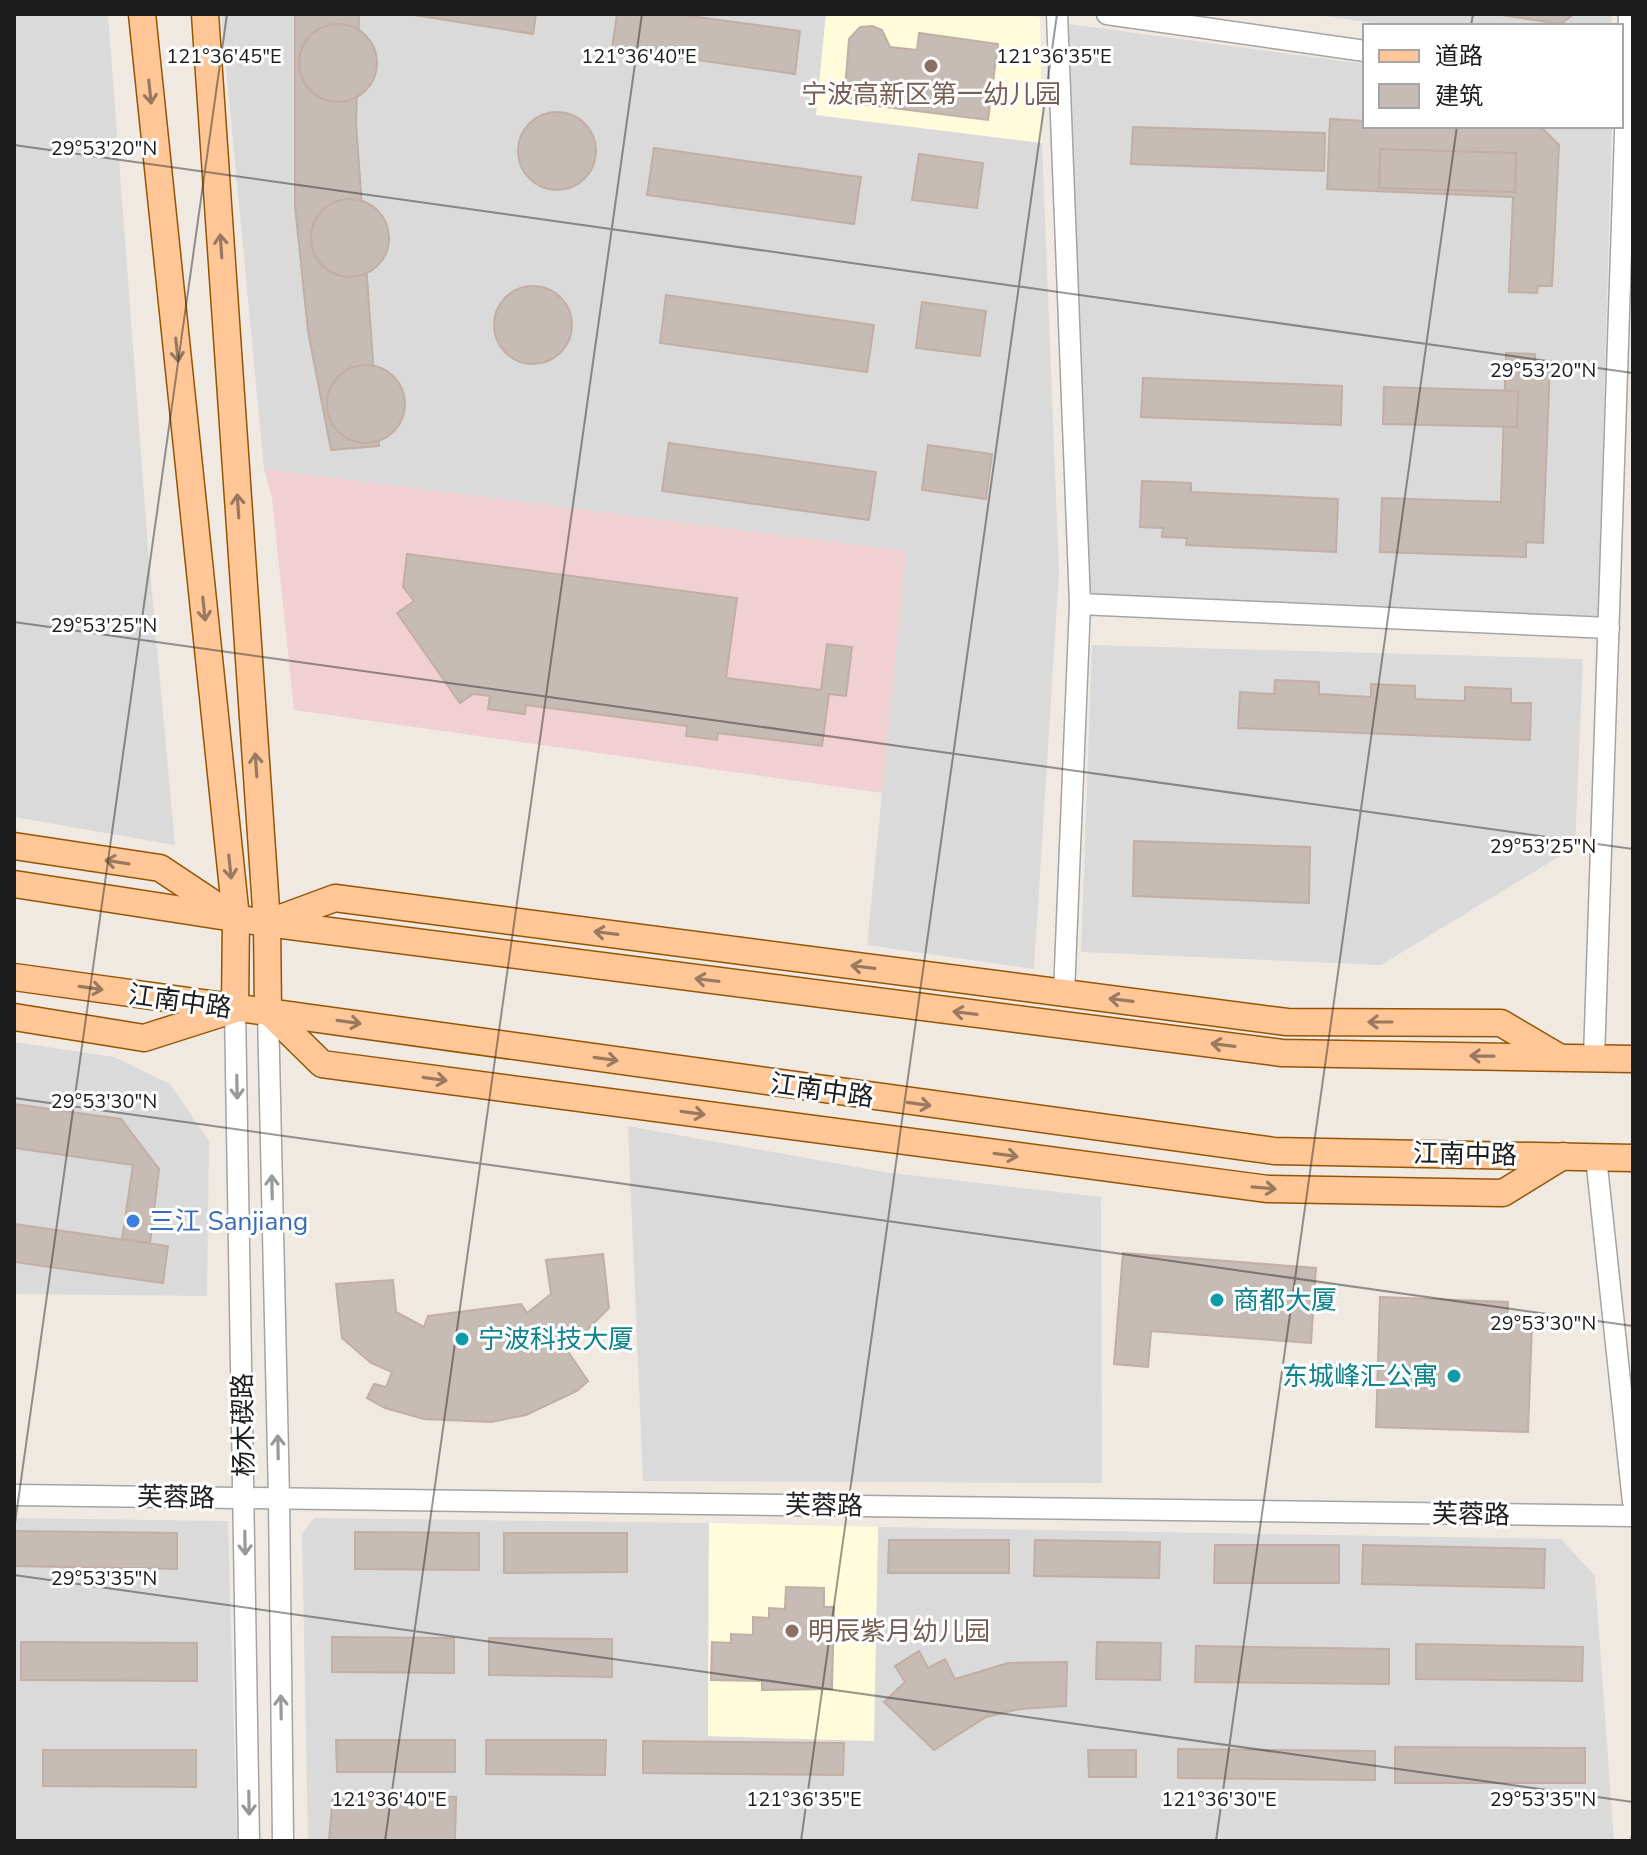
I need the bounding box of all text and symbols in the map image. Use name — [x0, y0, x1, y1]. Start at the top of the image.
legend — [1363, 24, 1623, 128]
text: 道路 — [1435, 40, 1483, 72]
text: 121°36'45"E — [166, 43, 282, 70]
text: 121°36'40"E — [581, 43, 697, 70]
text: 121°36'35"E — [996, 43, 1112, 70]
marker: 宁波高新区第一幼儿园 — [922, 57, 940, 75]
place label: 宁波高新区第一幼儿园 — [801, 77, 1061, 112]
one-way arrow — [142, 78, 157, 105]
text: 建筑 — [1435, 80, 1483, 112]
text: 29°53'20"N — [51, 135, 157, 162]
one-way arrow — [213, 233, 228, 260]
one-way arrow — [169, 336, 184, 363]
text: 29°53'20"N — [1490, 357, 1596, 384]
one-way arrow — [230, 493, 245, 520]
one-way arrow — [196, 595, 211, 622]
text: 29°53'25"N — [51, 612, 157, 639]
one-way arrow — [248, 752, 263, 779]
text: 29°53'25"N — [1490, 833, 1596, 860]
one-way arrow — [105, 853, 130, 868]
one-way arrow — [223, 853, 238, 880]
one-way arrow — [594, 925, 619, 940]
one-way arrow — [851, 959, 877, 974]
one-way arrow — [695, 972, 720, 987]
street label: 江南中路 — [126, 977, 234, 1026]
one-way arrow — [78, 981, 103, 996]
one-way arrow — [1109, 992, 1134, 1007]
one-way arrow — [953, 1005, 978, 1020]
one-way arrow — [1367, 1014, 1394, 1030]
one-way arrow — [336, 1015, 361, 1030]
one-way arrow — [1211, 1037, 1236, 1052]
one-way arrow — [1469, 1049, 1496, 1064]
one-way arrow — [593, 1052, 618, 1067]
street label: 江南中路 — [768, 1066, 876, 1115]
one-way arrow — [422, 1072, 447, 1087]
one-way arrow — [229, 1073, 245, 1100]
text: 29°53'30"N — [51, 1088, 157, 1115]
one-way arrow — [906, 1097, 931, 1112]
one-way arrow — [679, 1106, 705, 1121]
street label: 江南中路 — [1413, 1136, 1517, 1173]
one-way arrow — [992, 1147, 1019, 1162]
one-way arrow — [264, 1174, 279, 1201]
one-way arrow — [1250, 1181, 1276, 1196]
place label: 三江 Sanjiang — [149, 1204, 308, 1239]
marker: 三江 Sanjiang — [124, 1212, 142, 1230]
place label: 商都大厦 — [1233, 1283, 1337, 1318]
marker: 商都大厦 — [1208, 1291, 1226, 1309]
text: 29°53'30"N — [1490, 1310, 1596, 1337]
place label: 宁波科技大厦 — [478, 1322, 634, 1357]
marker: 宁波科技大厦 — [453, 1330, 471, 1348]
place label: 东城峰汇公寓 — [1282, 1359, 1438, 1394]
marker: 东城峰汇公寓 — [1445, 1367, 1463, 1385]
street label: 杨木碶路 — [225, 1373, 262, 1477]
one-way arrow — [270, 1434, 286, 1461]
street label: 芙蓉路 — [137, 1479, 215, 1516]
street label: 芙蓉路 — [785, 1487, 863, 1524]
street label: 芙蓉路 — [1432, 1496, 1510, 1533]
one-way arrow — [238, 1529, 253, 1556]
text: 29°53'35"N — [51, 1565, 157, 1592]
place label: 明辰紫月幼儿园 — [808, 1614, 990, 1649]
marker: 明辰紫月幼儿园 — [783, 1622, 801, 1640]
one-way arrow — [273, 1694, 289, 1721]
text: 121°36'40"E — [331, 1786, 447, 1813]
text: 121°36'35"E — [746, 1786, 862, 1813]
text: 121°36'30"E — [1161, 1786, 1277, 1813]
text: 29°53'35"N — [1490, 1786, 1596, 1813]
one-way arrow — [241, 1789, 257, 1816]

